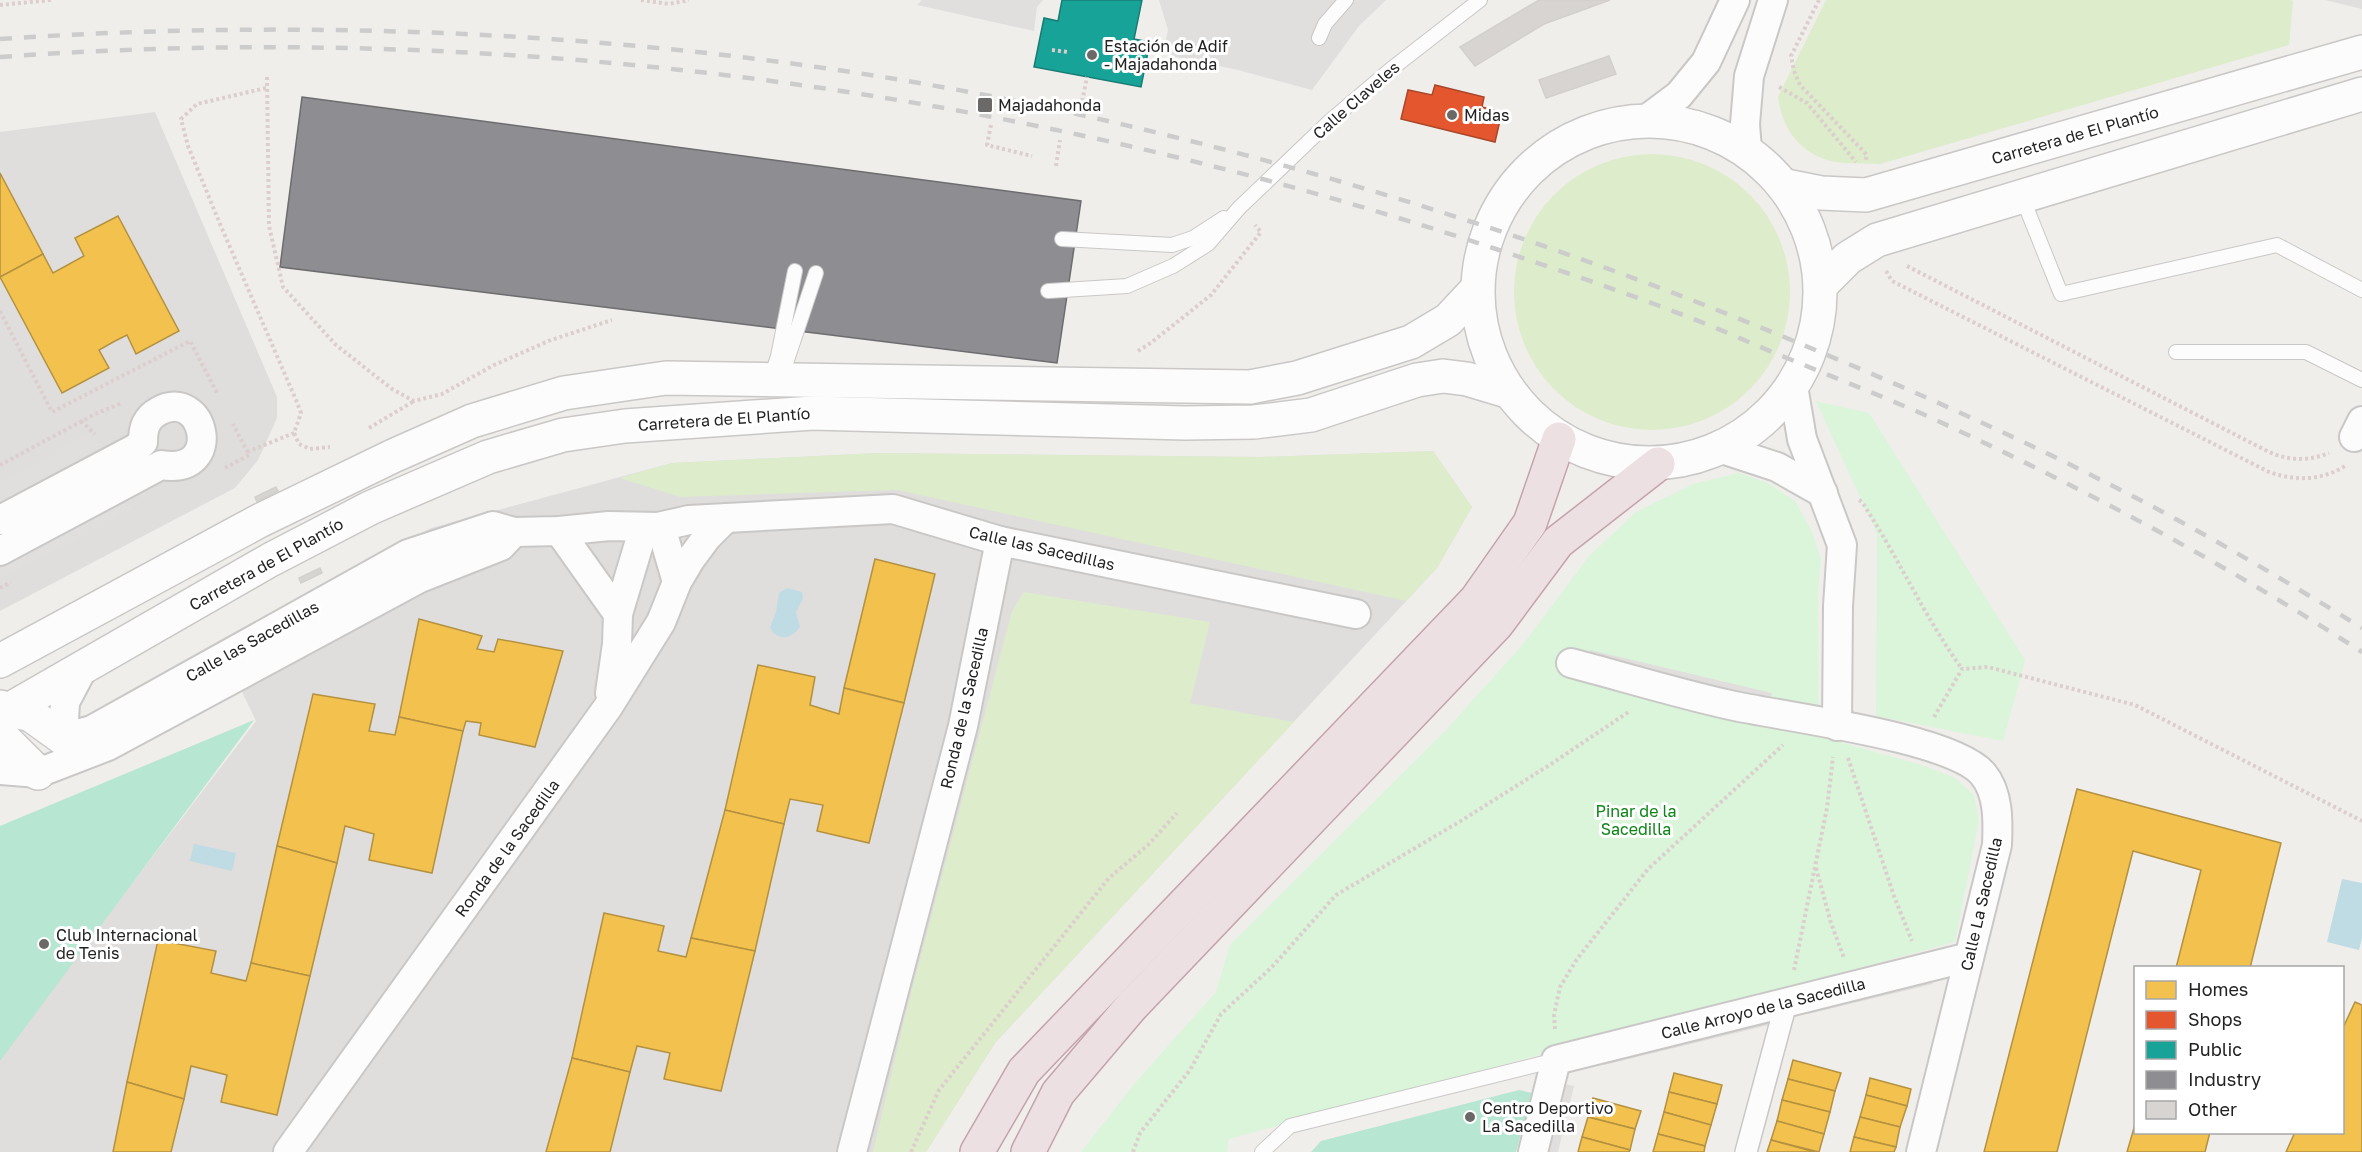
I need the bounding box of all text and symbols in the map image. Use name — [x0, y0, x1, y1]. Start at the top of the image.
place label: Estación de Adif - Majadahonda — [1104, 36, 1228, 74]
marker: Estación de Adif - Majadahonda — [1085, 48, 1099, 62]
street label: Calle Claveles — [1308, 57, 1404, 143]
place label: Majadahonda — [998, 95, 1101, 115]
marker: Majadahonda — [976, 96, 994, 114]
street label: Carretera de El Plantío — [1989, 102, 2161, 168]
place label: Midas — [1464, 105, 1509, 125]
marker: Midas — [1445, 108, 1459, 122]
street label: Carretera de El Plantío — [637, 403, 811, 435]
street label: Carretera de El Plantío — [186, 513, 346, 615]
street label: Calle las Sacedillas — [967, 521, 1117, 575]
street label: Calle las Sacedillas — [182, 596, 322, 686]
street label: Ronda de la Sacedilla — [936, 625, 992, 791]
street label: Ronda de la Sacedilla — [450, 775, 564, 921]
park label: Pinar de la Sacedilla — [1595, 801, 1677, 839]
street label: Calle La Sacedilla — [1956, 835, 2006, 973]
place label: Club Internacional de Tenis — [56, 925, 198, 963]
marker: Club Internacional de Tenis — [37, 937, 51, 951]
legend — [2134, 966, 2344, 1134]
street label: Calle Arroyo de la Sacedilla — [1659, 973, 1867, 1043]
text: Homes — [2188, 978, 2248, 1000]
text: Shops — [2188, 1008, 2242, 1030]
text: Public — [2188, 1038, 2242, 1060]
text: Industry — [2188, 1068, 2261, 1090]
place label: Centro Deportivo La Sacedilla — [1482, 1098, 1613, 1136]
text: Other — [2188, 1098, 2237, 1120]
marker: Centro Deportivo La Sacedilla — [1463, 1110, 1477, 1124]

